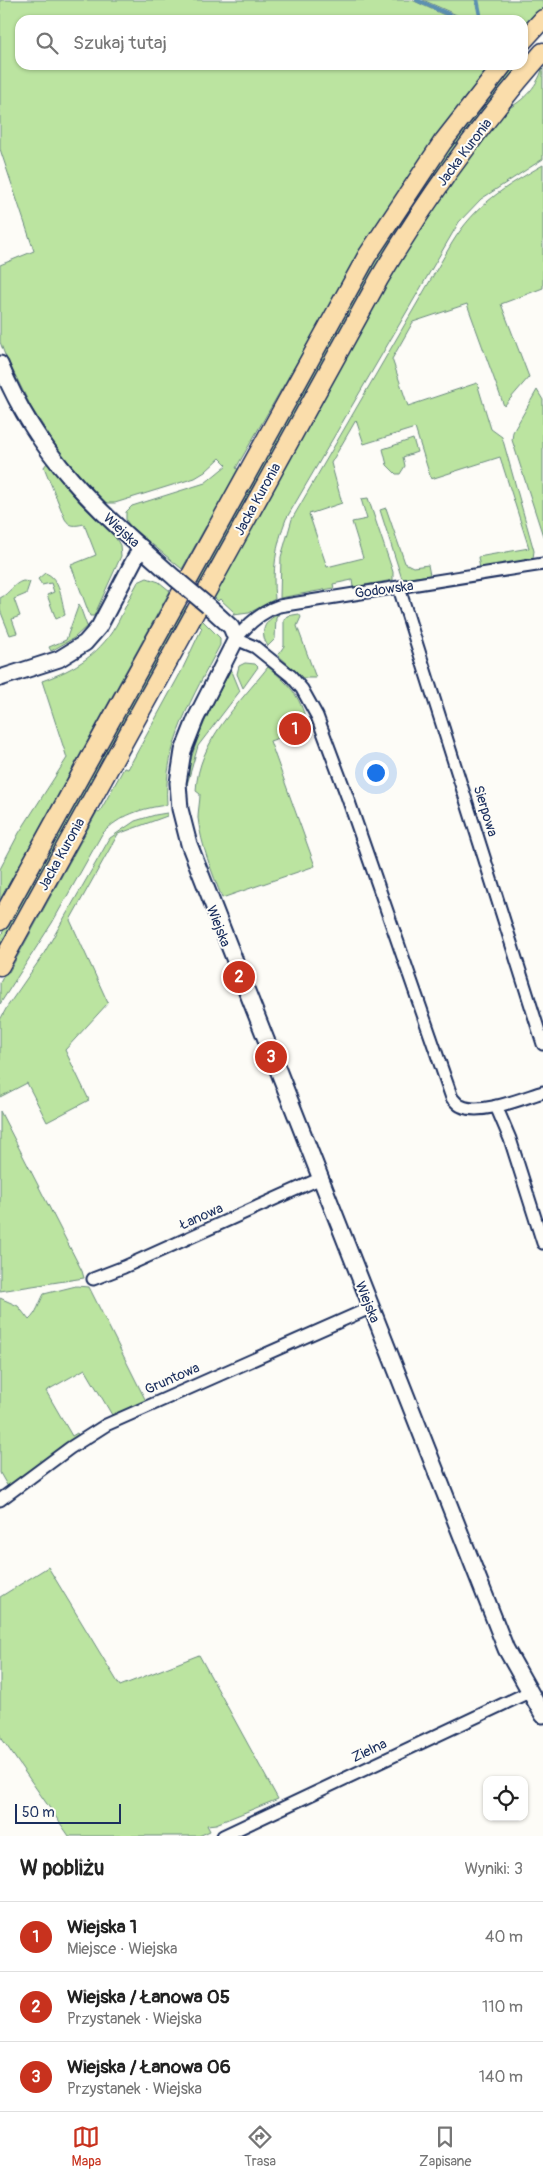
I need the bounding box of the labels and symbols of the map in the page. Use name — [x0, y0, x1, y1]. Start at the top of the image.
street label: Jacka Kuronia — [433, 115, 495, 189]
street label: Jacka Kuronia — [231, 460, 284, 538]
street label: Wiejska — [100, 510, 143, 551]
street label: Godowska — [354, 577, 414, 602]
pin: 1 — [279, 710, 311, 748]
your location — [363, 760, 389, 786]
street label: Sierpowa — [470, 784, 501, 839]
street label: Jacka Kuronia — [35, 815, 88, 893]
street label: Wiejska — [203, 903, 234, 949]
pin: 2 — [223, 958, 255, 996]
pin: 3 — [255, 1038, 287, 1076]
street label: Łanowa — [176, 1199, 226, 1234]
street label: Wiejska — [352, 1279, 384, 1325]
street label: Gruntowa — [142, 1359, 202, 1398]
street label: Zielna — [349, 1735, 389, 1766]
scale bar — [15, 1801, 121, 1824]

